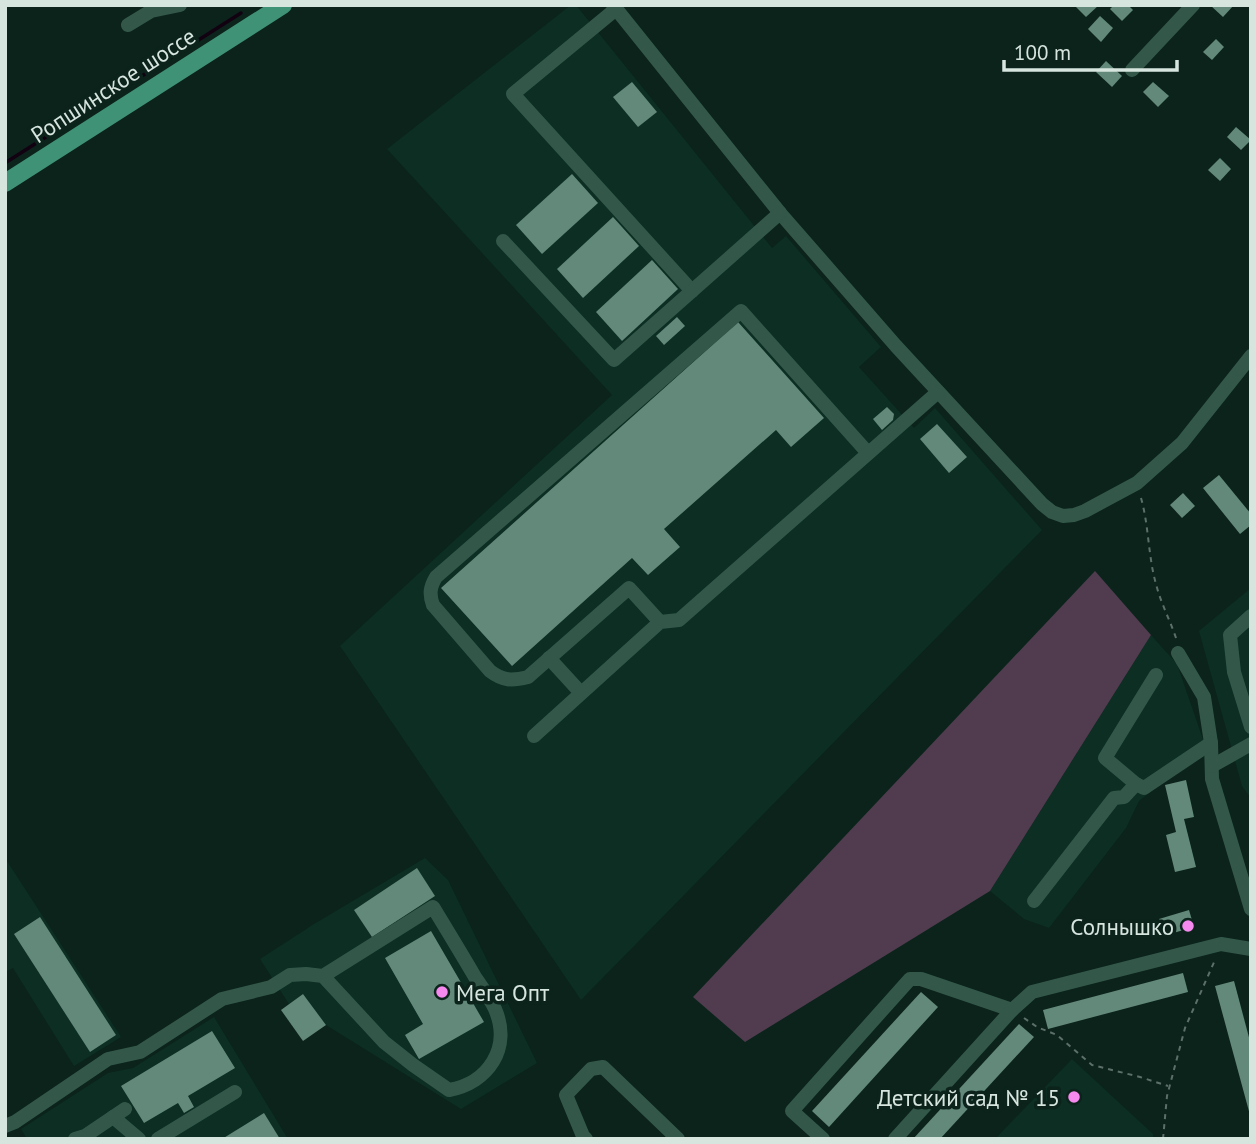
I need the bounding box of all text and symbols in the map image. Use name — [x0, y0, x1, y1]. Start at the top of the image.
street label: Ропшинское шоссе — [25, 21, 201, 149]
scale bar — [1004, 28, 1177, 72]
text: 100 m — [1014, 39, 1071, 66]
place label: Солнышко — [1070, 912, 1174, 941]
marker: Солнышко — [1180, 918, 1196, 934]
place label: Мега Опт — [456, 978, 550, 1007]
marker: Мега Опт — [434, 984, 450, 1000]
place label: Детский сад № 15 — [877, 1083, 1060, 1112]
marker: Детский сад № 15 — [1066, 1089, 1082, 1105]

